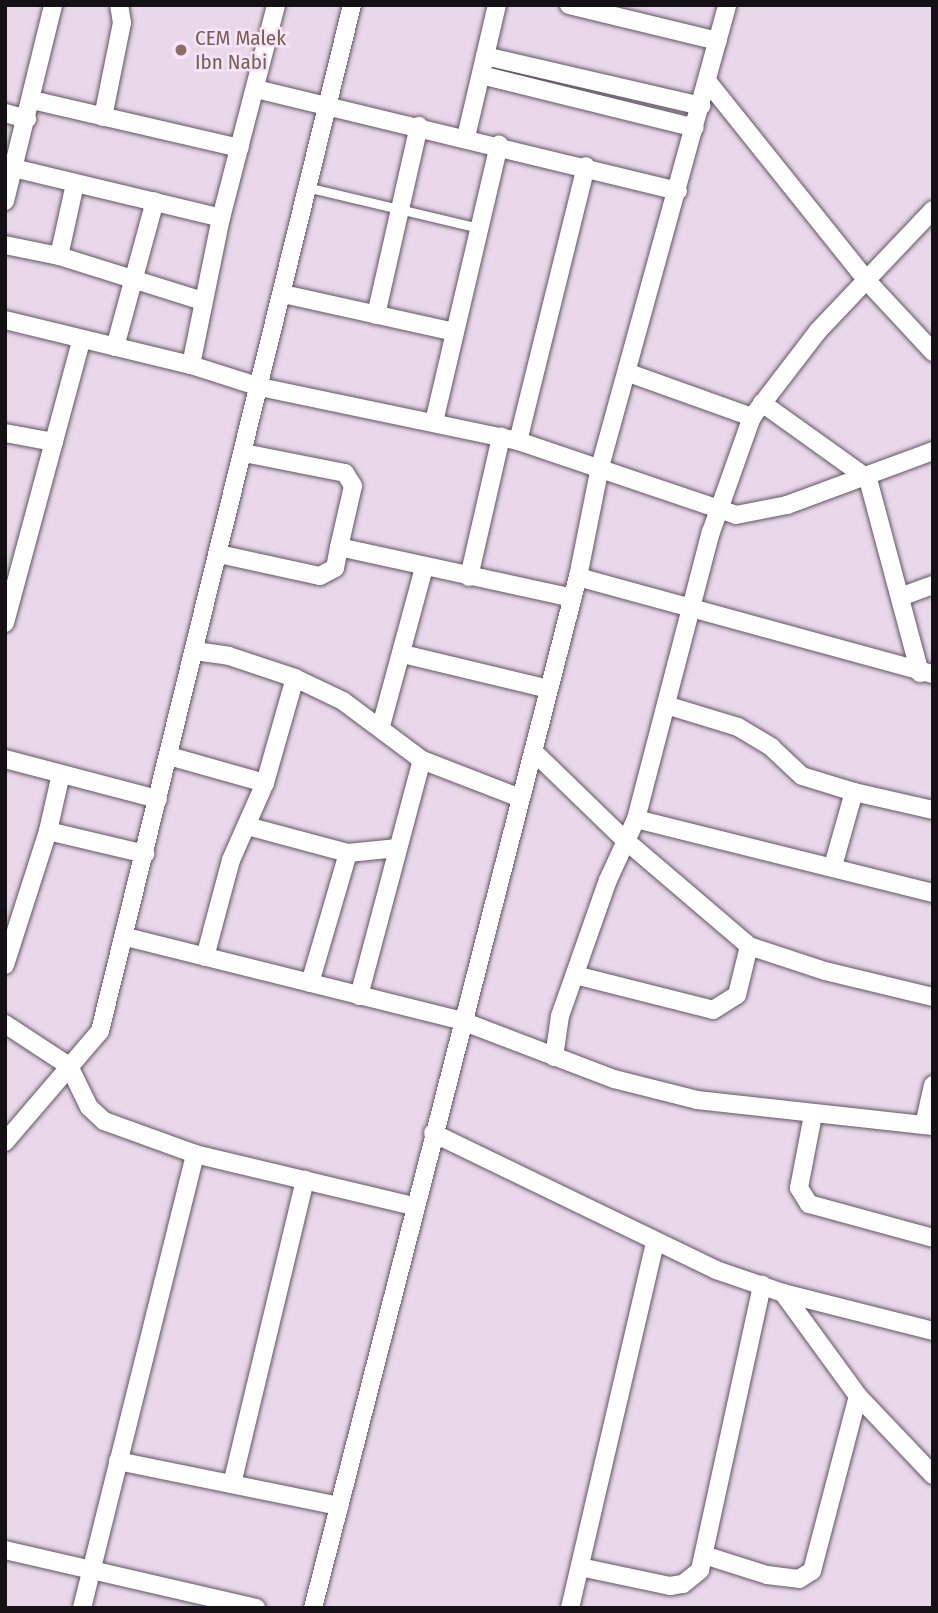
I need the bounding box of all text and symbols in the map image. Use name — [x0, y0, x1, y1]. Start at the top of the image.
place label: CEM Malek Ibn Nabi — [195, 25, 286, 75]
marker: CEM Malek Ibn Nabi — [173, 42, 189, 58]

